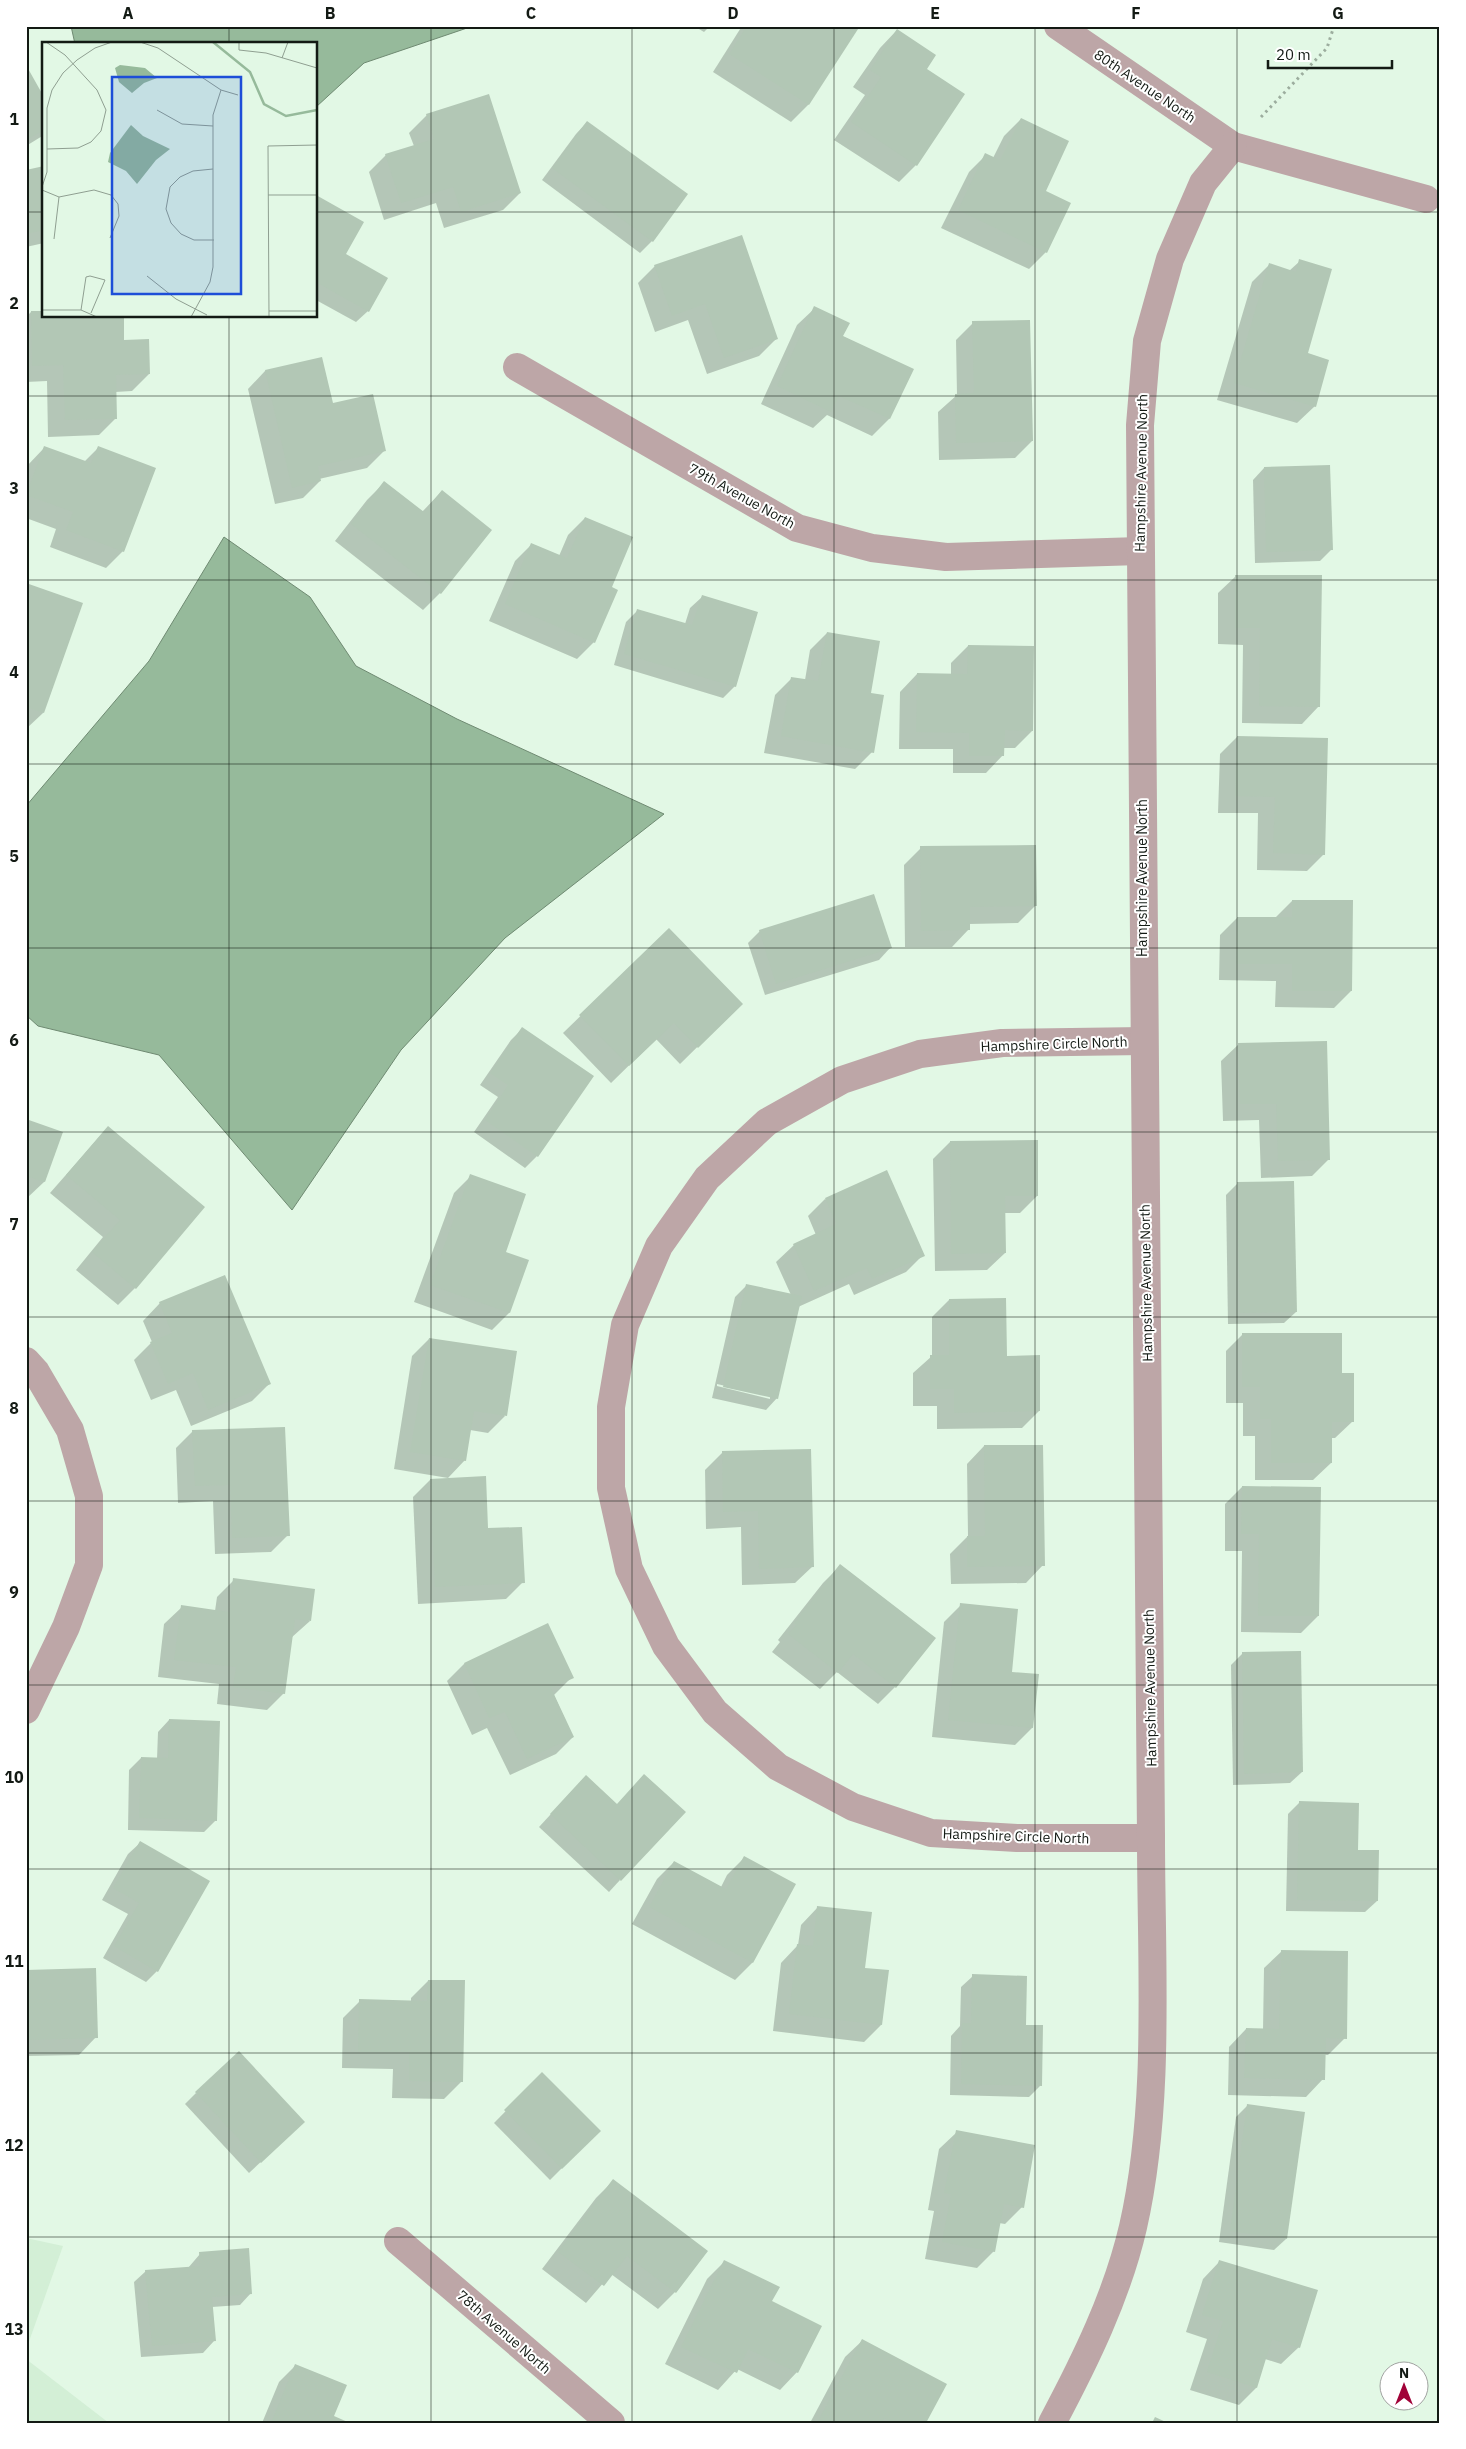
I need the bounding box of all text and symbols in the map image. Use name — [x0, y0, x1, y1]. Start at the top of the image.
text: A — [123, 3, 134, 23]
text: B — [325, 3, 336, 23]
text: C — [526, 3, 536, 23]
text: D — [727, 3, 739, 23]
text: E — [930, 3, 940, 23]
text: F — [1131, 3, 1141, 23]
text: G — [1332, 3, 1344, 23]
scale bar — [1268, 38, 1392, 70]
inset map — [42, 42, 318, 318]
street label: 80th Avenue North — [1091, 45, 1199, 127]
text: 20 m — [1276, 45, 1311, 64]
text: 1 — [9, 109, 19, 129]
text: 2 — [9, 293, 19, 313]
street label: Hampshire Avenue North — [1131, 394, 1151, 552]
street label: 79th Avenue North — [686, 459, 798, 533]
text: 3 — [9, 478, 19, 498]
text: 4 — [9, 662, 19, 682]
street label: Hampshire Avenue North — [1133, 799, 1151, 957]
text: 5 — [9, 846, 19, 866]
text: 6 — [9, 1030, 19, 1050]
street label: Hampshire Circle North — [980, 1032, 1128, 1056]
street label: Hampshire Avenue North — [1136, 1204, 1156, 1362]
text: 7 — [9, 1214, 19, 1234]
text: 8 — [9, 1398, 19, 1418]
text: 9 — [9, 1582, 19, 1602]
street label: Hampshire Avenue North — [1140, 1609, 1160, 1767]
text: 10 — [4, 1767, 24, 1787]
street label: Hampshire Circle North — [942, 1824, 1090, 1848]
text: 11 — [4, 1951, 24, 1971]
text: 12 — [4, 2135, 24, 2155]
street label: 78th Avenue North — [453, 2286, 555, 2378]
text: 13 — [4, 2319, 24, 2339]
north arrow — [1378, 2362, 1428, 2412]
text: N — [1399, 2364, 1409, 2382]

